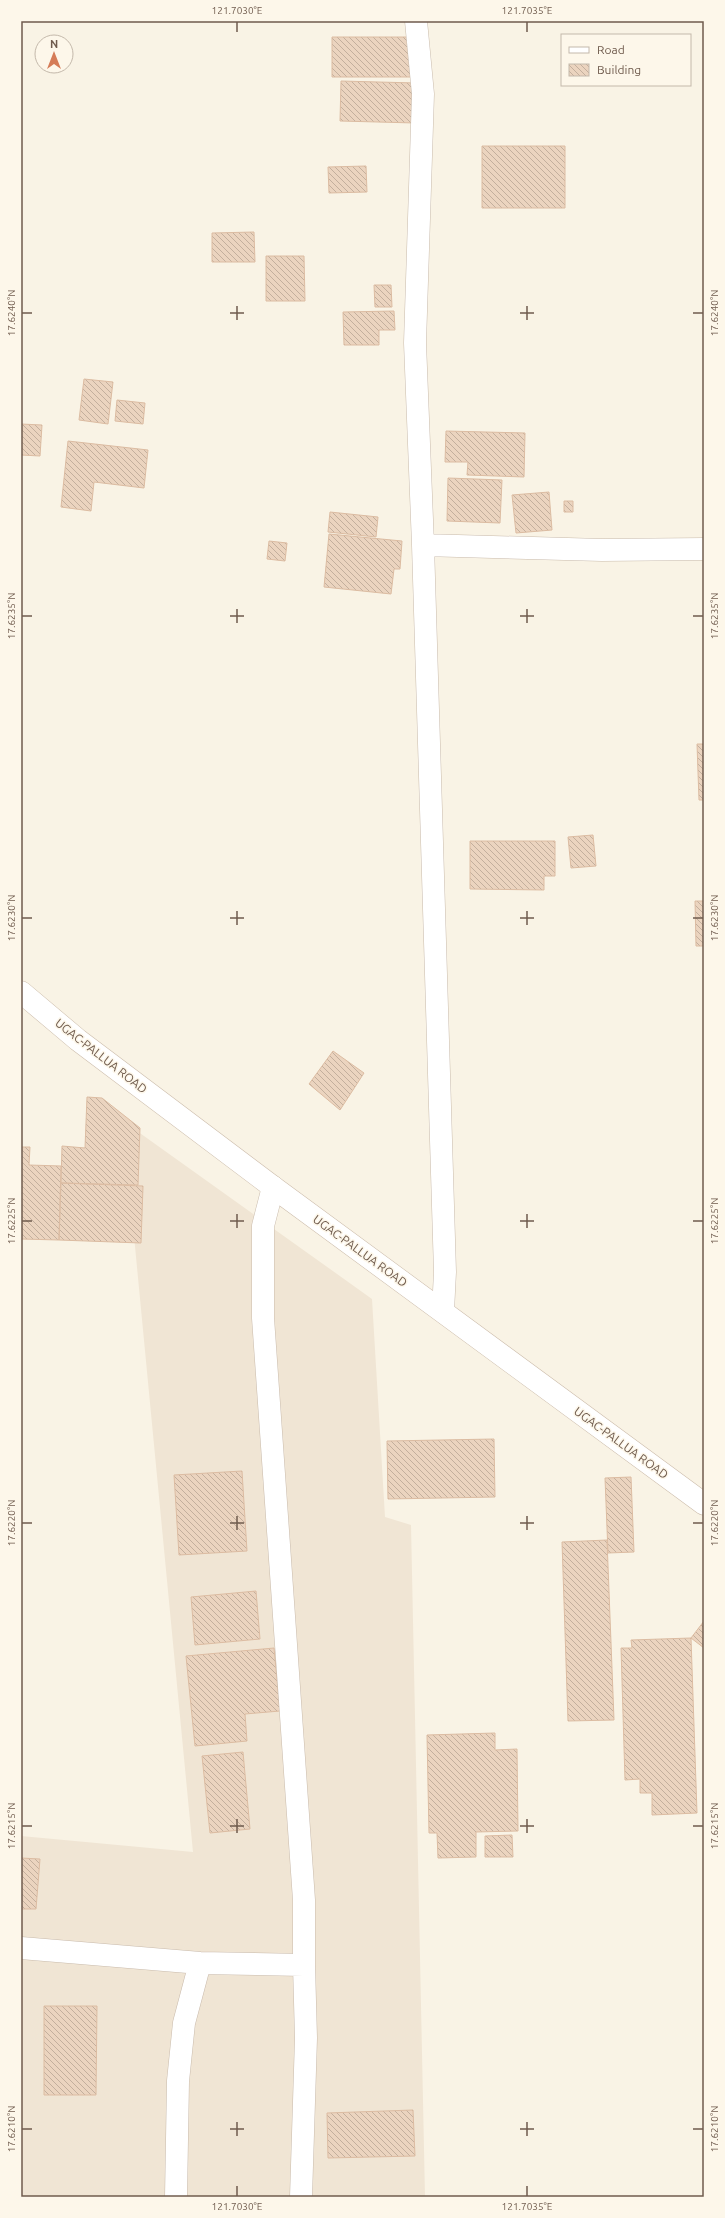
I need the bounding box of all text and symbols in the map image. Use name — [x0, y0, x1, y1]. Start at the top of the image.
text: 121.7030°E — [212, 5, 263, 16]
text: 121.7035°E — [502, 5, 553, 16]
north arrow — [34, 34, 74, 74]
legend — [561, 34, 691, 86]
text: N — [50, 38, 58, 50]
text: Road — [597, 43, 625, 56]
text: Building — [597, 63, 641, 76]
text: 17.6240°N — [6, 290, 17, 336]
text: 17.6240°N — [709, 290, 720, 336]
text: 17.6235°N — [6, 593, 17, 639]
text: 17.6235°N — [709, 593, 720, 639]
text: 17.6230°N — [6, 895, 17, 941]
text: 17.6230°N — [709, 895, 720, 941]
street label: UGAC-PALLUA ROAD — [53, 1016, 150, 1095]
text: 17.6225°N — [6, 1198, 17, 1244]
text: 17.6225°N — [709, 1198, 720, 1244]
street label: UGAC-PALLUA ROAD — [311, 1212, 410, 1289]
street label: UGAC-PALLUA ROAD — [572, 1404, 671, 1481]
text: 17.6220°N — [6, 1500, 17, 1546]
text: 17.6220°N — [709, 1500, 720, 1546]
text: 17.6215°N — [6, 1803, 17, 1849]
text: 17.6215°N — [709, 1803, 720, 1849]
text: 17.6210°N — [6, 2106, 17, 2152]
text: 17.6210°N — [709, 2106, 720, 2152]
text: 121.7030°E — [212, 2201, 263, 2212]
text: 121.7035°E — [502, 2201, 553, 2212]

